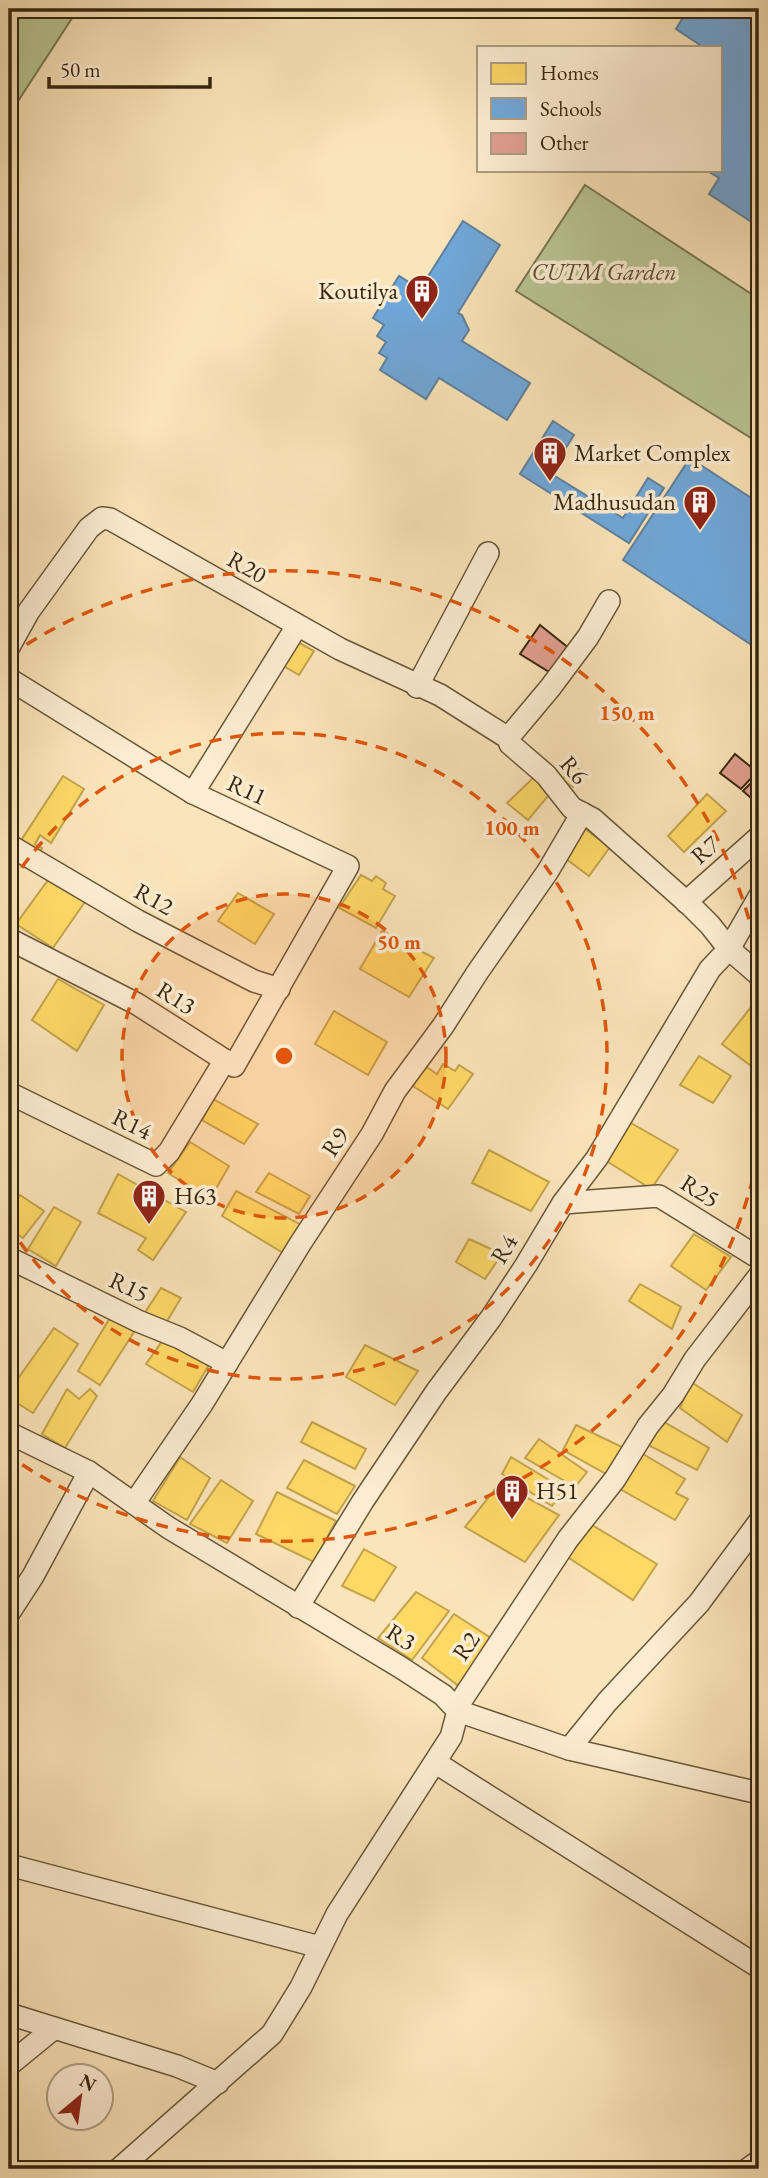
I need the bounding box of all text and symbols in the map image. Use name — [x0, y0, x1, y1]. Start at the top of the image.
scale bar — [49, 46, 210, 90]
legend — [477, 46, 722, 172]
text: 50 m — [60, 56, 101, 83]
text: Homes — [540, 59, 599, 86]
text: Schools — [540, 95, 602, 122]
text: Other — [540, 129, 589, 156]
park label: CUTM Garden — [531, 256, 677, 287]
building icon: Koutilya — [403, 272, 441, 321]
place label: Koutilya — [318, 275, 398, 306]
building icon: Market Complex — [531, 434, 569, 483]
place label: Market Complex — [574, 437, 731, 468]
building icon: Madhusudan — [681, 483, 719, 532]
place label: Madhusudan — [553, 486, 676, 517]
street label: R20 — [222, 543, 272, 590]
text: 150 m — [599, 699, 655, 726]
street label: R6 — [553, 749, 595, 791]
street label: R11 — [222, 767, 272, 812]
text: 100 m — [484, 814, 540, 841]
street label: R7 — [684, 828, 726, 871]
street label: R12 — [129, 875, 180, 922]
text: 50 m — [377, 928, 421, 955]
street label: R13 — [151, 974, 202, 1021]
centre of rings — [272, 1044, 296, 1068]
street label: R14 — [107, 1101, 157, 1146]
street label: R9 — [314, 1121, 356, 1162]
street label: R25 — [675, 1167, 726, 1214]
building icon: H63 — [130, 1177, 168, 1226]
place label: H63 — [174, 1180, 216, 1211]
street label: R4 — [483, 1228, 524, 1269]
street label: R15 — [104, 1264, 154, 1309]
building icon: H51 — [493, 1472, 531, 1521]
place label: H51 — [536, 1475, 578, 1506]
street label: R3 — [381, 1616, 422, 1657]
street label: R2 — [445, 1625, 487, 1666]
north arrow — [46, 2062, 116, 2132]
text: N — [75, 2068, 101, 2098]

